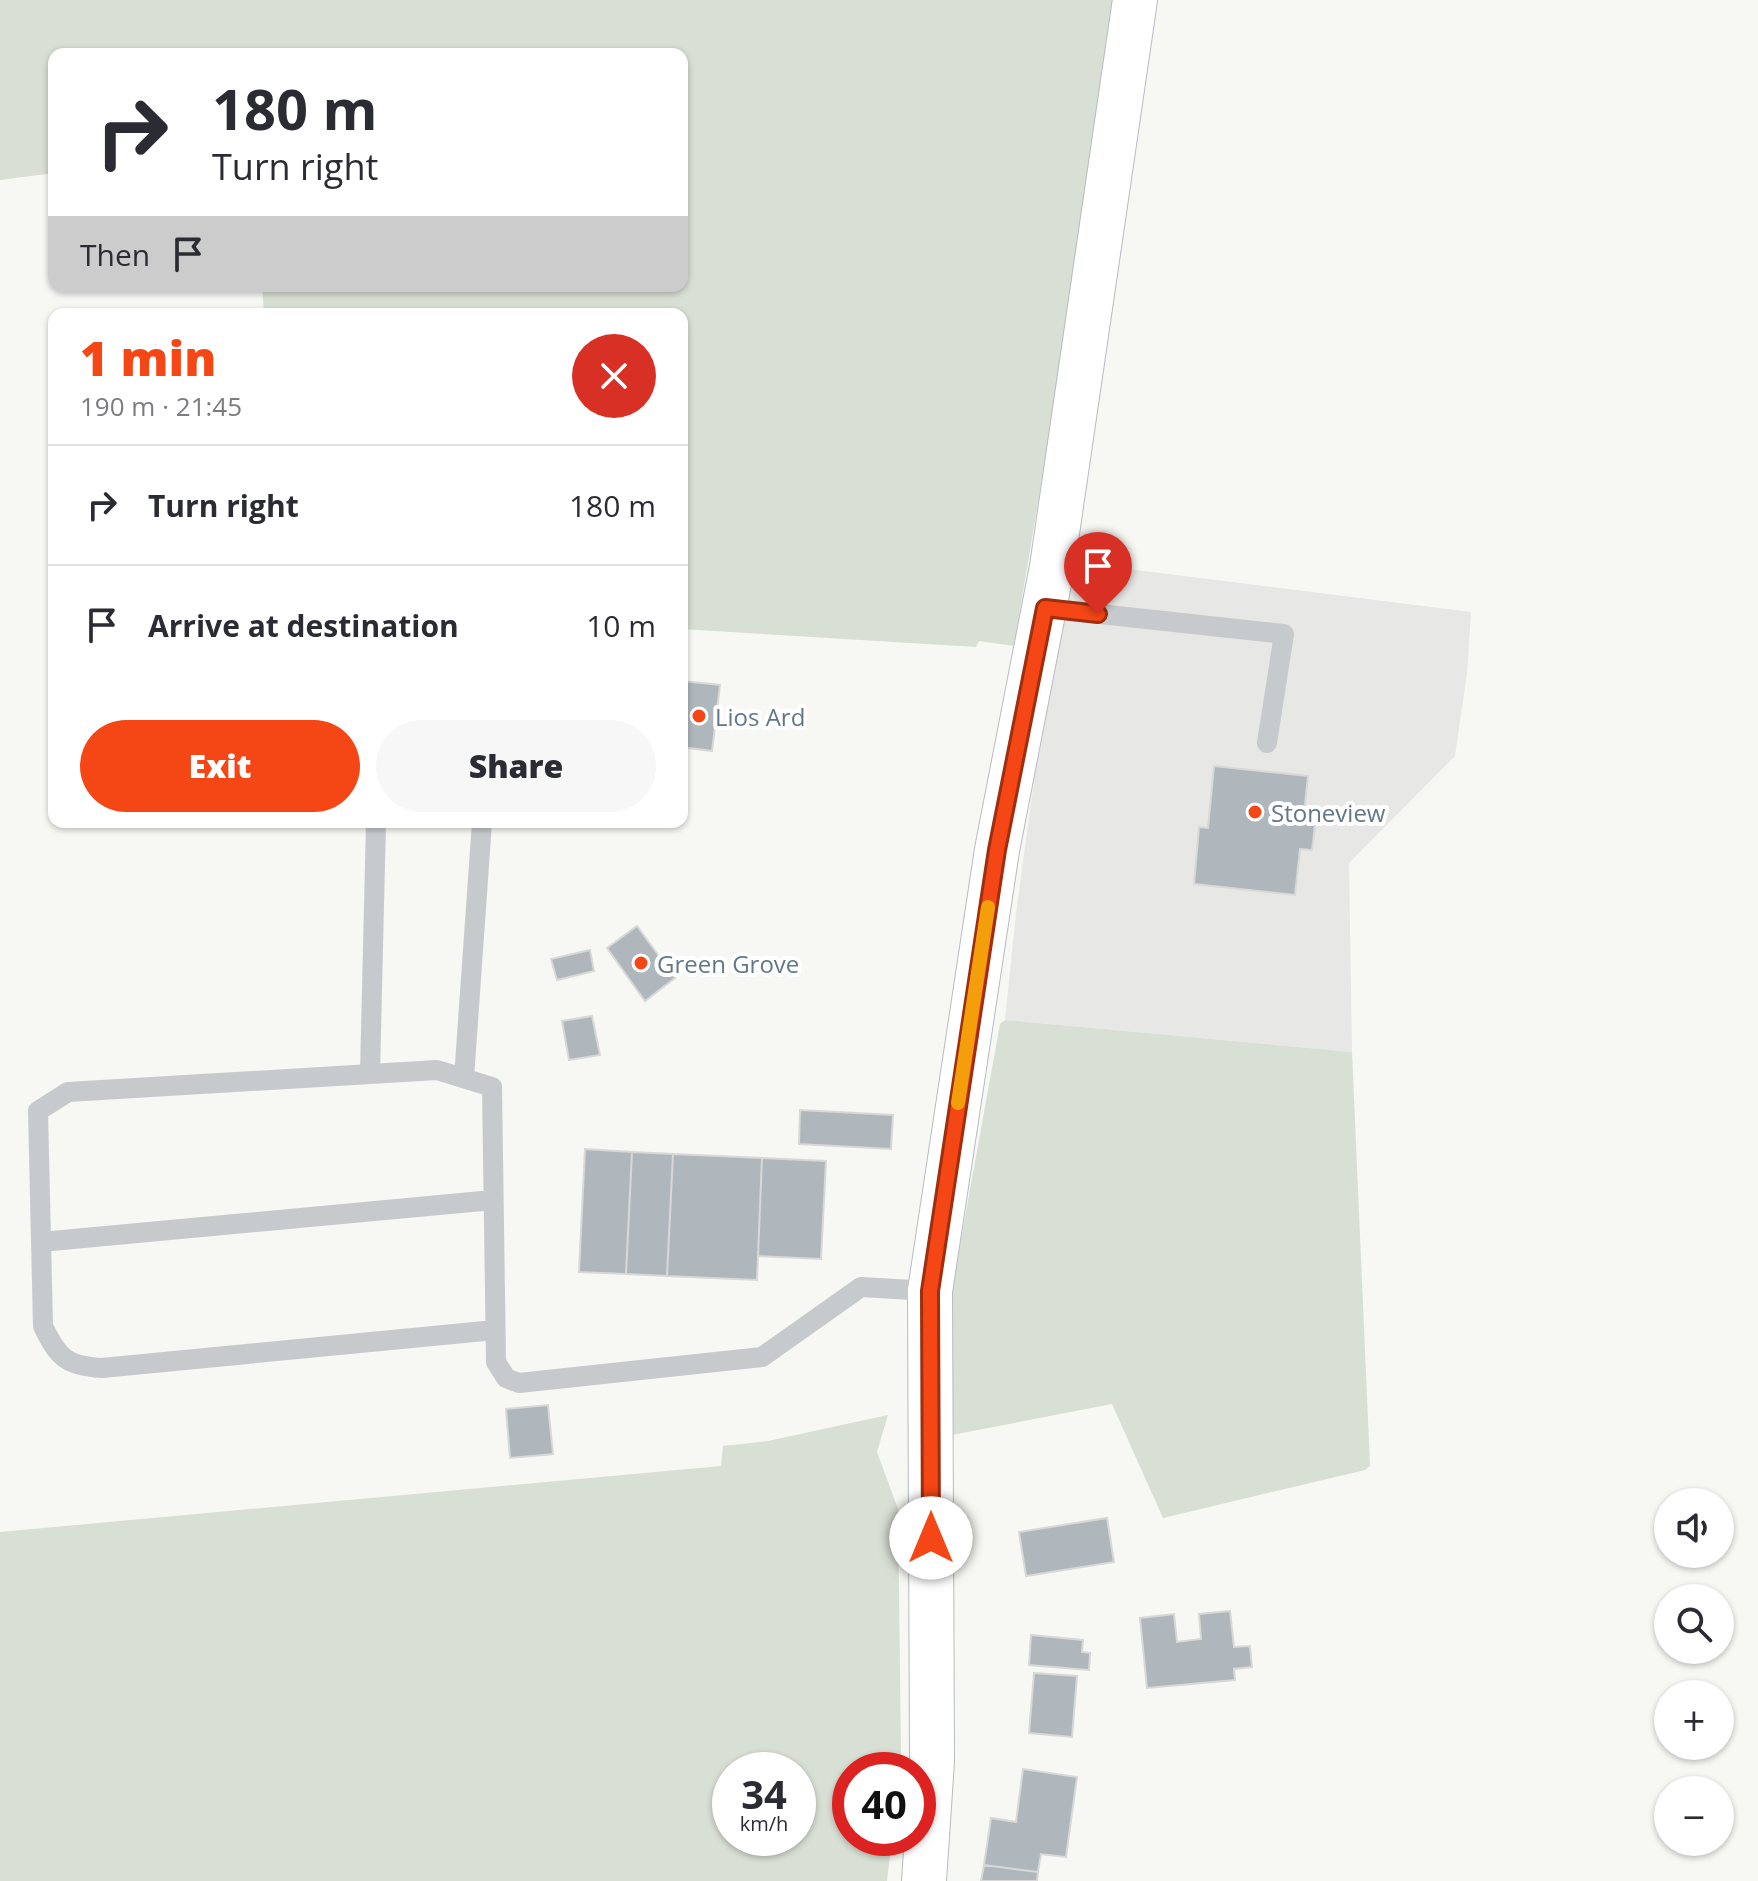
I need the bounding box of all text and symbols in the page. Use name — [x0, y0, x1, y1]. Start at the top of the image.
text: 180 m — [212, 70, 378, 146]
icon: right — [80, 80, 184, 184]
text: Turn right — [212, 142, 378, 191]
icon: arrive — [166, 232, 210, 276]
text: Then — [80, 234, 150, 275]
text: 1 min — [80, 325, 216, 390]
button: close — [572, 334, 656, 418]
text: 190 m · 21:45 — [80, 388, 242, 424]
icon: right — [80, 483, 124, 527]
text: Turn right — [148, 485, 299, 526]
text: 180 m — [569, 485, 656, 526]
pin — [1064, 532, 1132, 614]
icon: arrive — [1076, 544, 1120, 588]
icon: arrive — [80, 603, 124, 647]
text: Arrive at destination — [148, 605, 459, 646]
text: 10 m — [586, 605, 656, 646]
place label: Lios Ard — [715, 700, 805, 733]
marker: Lios Ard — [690, 707, 708, 725]
button: Exit — [80, 720, 360, 812]
button: Share — [376, 720, 656, 812]
place label: Stoneview — [1271, 796, 1386, 829]
marker: Stoneview — [1246, 803, 1264, 821]
place label: Green Grove — [657, 947, 799, 980]
marker: Green Grove — [632, 954, 650, 972]
map controls — [1654, 1488, 1734, 1856]
button: sound — [1654, 1488, 1734, 1568]
position arrow — [889, 1496, 973, 1580]
button: search — [1654, 1584, 1734, 1664]
button: + — [1654, 1680, 1734, 1760]
speed limit sign: 40 — [832, 1752, 936, 1856]
text: 34 — [741, 1766, 787, 1821]
button: − — [1654, 1776, 1734, 1856]
text: km/h — [740, 1810, 788, 1837]

